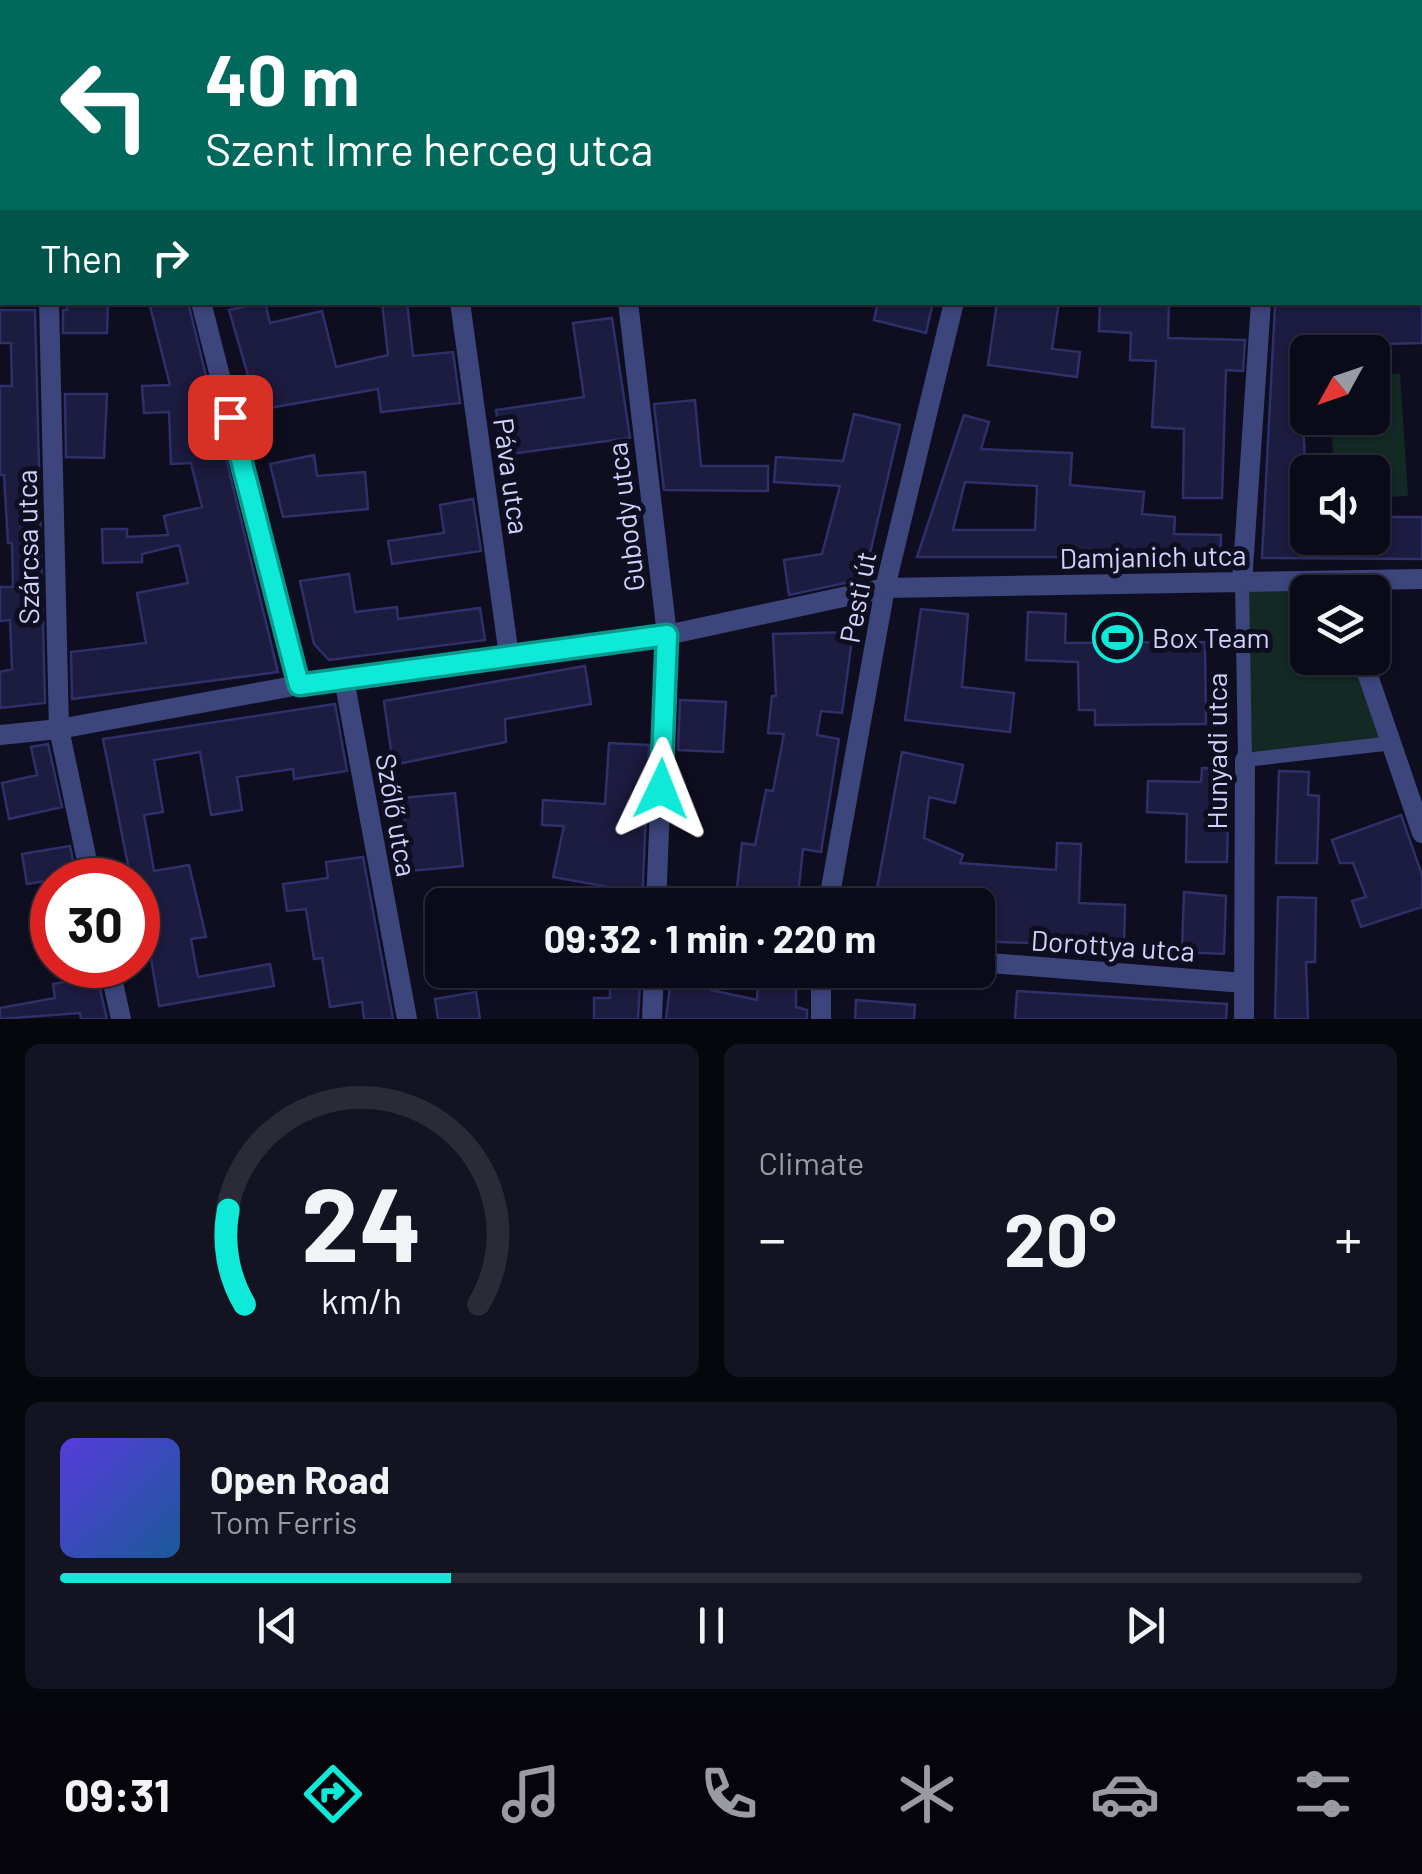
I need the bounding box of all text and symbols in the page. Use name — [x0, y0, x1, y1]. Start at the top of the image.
text: 40 m — [205, 36, 360, 120]
icon: left — [40, 40, 170, 170]
text: Szent Imre herceg utca — [205, 121, 654, 175]
icon: right — [143, 230, 198, 285]
text: Then — [40, 235, 123, 281]
north arrow — [1290, 335, 1390, 435]
map controls — [1290, 335, 1390, 675]
pin — [188, 375, 273, 460]
icon: arrive — [203, 390, 258, 445]
street label: Páva utca — [487, 416, 537, 536]
street label: Gubody utca — [599, 441, 651, 593]
button: sound — [1290, 455, 1390, 555]
street label: Szárcsa utca — [9, 469, 45, 625]
street label: Damjanich utca — [1059, 537, 1247, 575]
street label: Pesti út — [831, 548, 883, 646]
button: layers — [1290, 575, 1390, 675]
sports icon: Box Team — [1091, 611, 1143, 663]
place label: Box Team — [1152, 620, 1270, 654]
street label: Hunyadi utca — [1199, 673, 1233, 829]
position arrow — [609, 737, 713, 841]
street label: Szőlő utca — [369, 751, 425, 879]
speed limit sign: 30 — [30, 858, 160, 988]
text: 09:32 · 1 min · 220 m — [544, 915, 876, 961]
street label: Dorottya utca — [1030, 922, 1196, 968]
text: Climate — [759, 1143, 864, 1181]
text: 24 — [301, 1158, 422, 1283]
text: 20° — [1004, 1192, 1117, 1282]
text: − — [759, 1204, 786, 1270]
text: + — [1334, 1204, 1362, 1270]
text: km/h — [321, 1278, 402, 1321]
text: Open Road — [210, 1456, 390, 1502]
text: Tom Ferris — [210, 1502, 357, 1540]
icon: previous — [250, 1598, 305, 1653]
icon: pause — [684, 1598, 739, 1653]
icon: next — [1118, 1598, 1173, 1653]
icon: directions — [298, 1759, 368, 1829]
icon: music — [496, 1759, 566, 1829]
icon: phone — [694, 1759, 764, 1829]
icon: climate — [892, 1759, 962, 1829]
icon: car — [1090, 1759, 1160, 1829]
icon: filters — [1288, 1759, 1358, 1829]
text: 09:31 — [64, 1767, 170, 1821]

